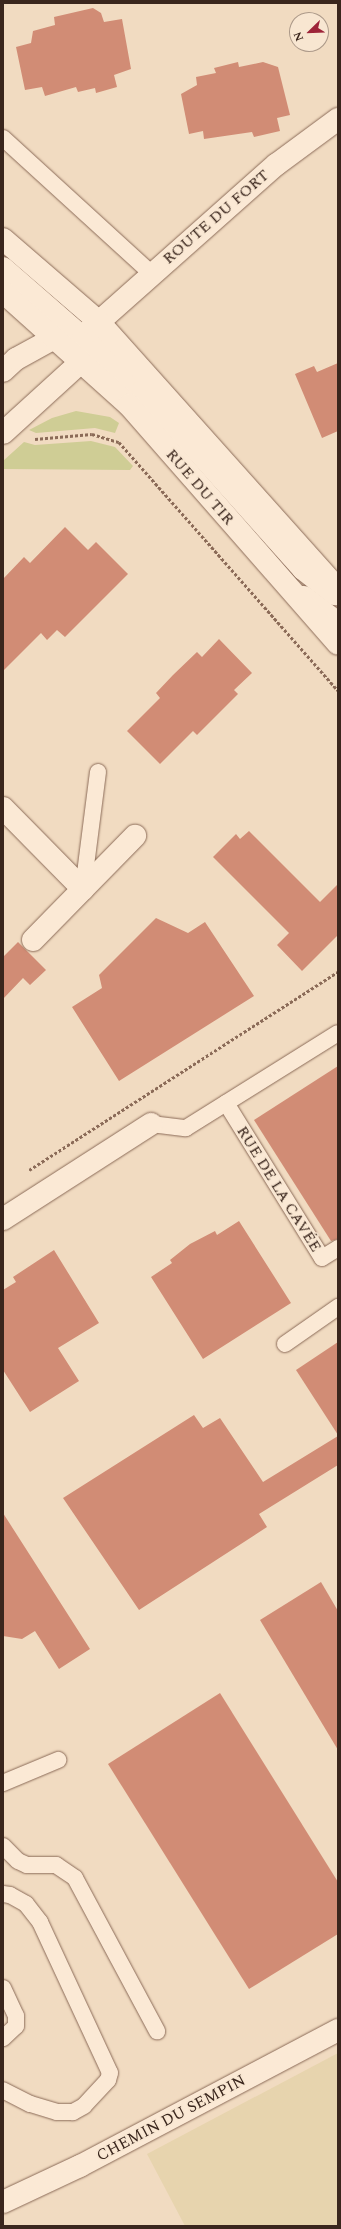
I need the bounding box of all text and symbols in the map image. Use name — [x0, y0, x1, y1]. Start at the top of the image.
north arrow — [289, 12, 329, 52]
text: N — [289, 29, 308, 44]
street label: ROUTE DU FORT — [159, 166, 273, 268]
street label: RUE DU TIR — [162, 445, 238, 529]
street label: RUE DE LA CAVÉE — [232, 1122, 326, 1256]
street label: CHEMIN DU SEMPIN — [93, 2071, 249, 2165]

